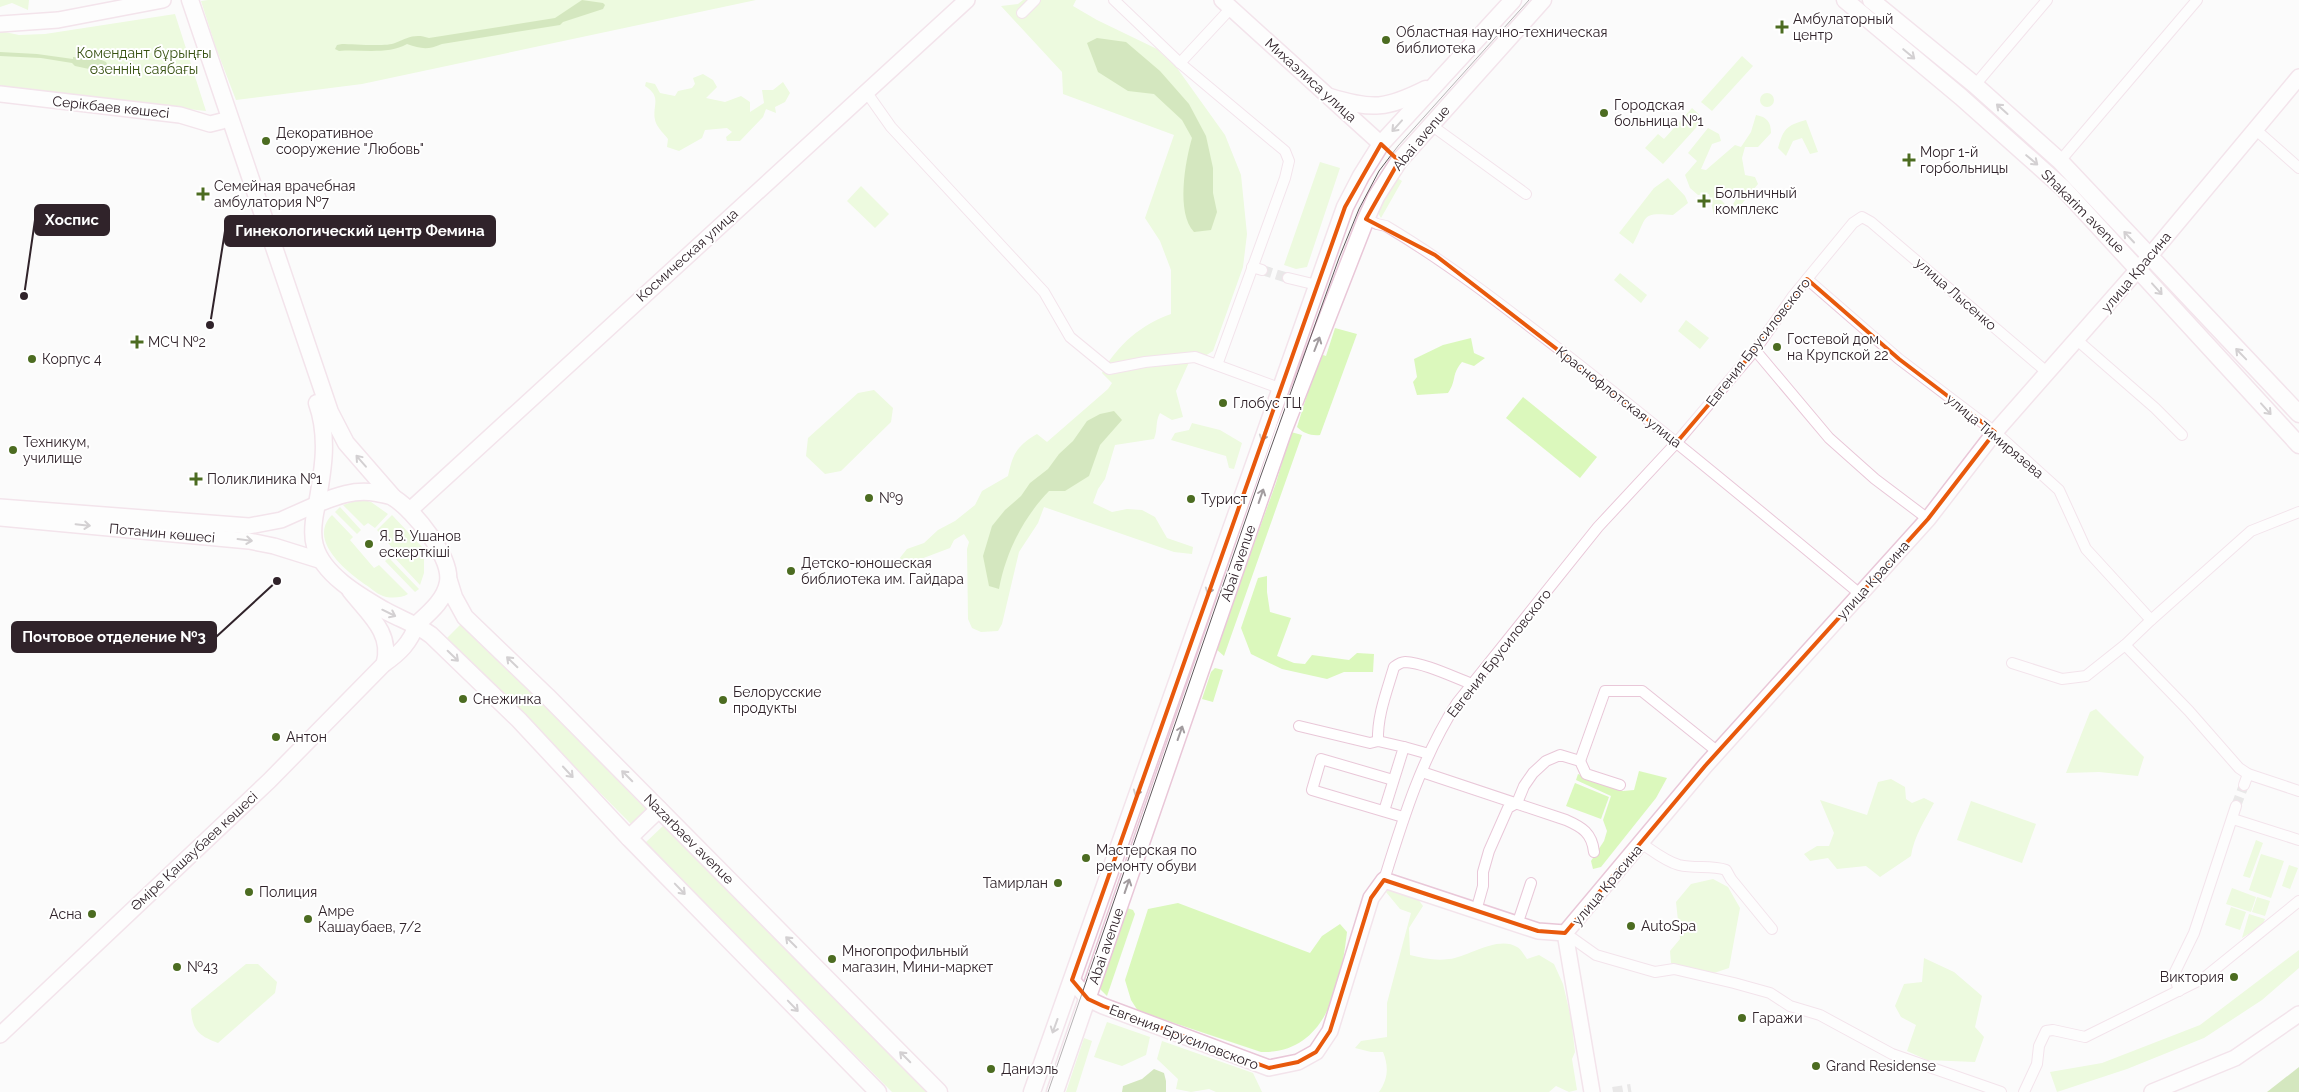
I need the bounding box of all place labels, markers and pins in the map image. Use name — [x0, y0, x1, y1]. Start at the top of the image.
place label: Амбулаторный центр — [1793, 11, 1893, 43]
marker: Амбулаторный центр — [1775, 20, 1789, 34]
place label: Областная научно-техническая библиотека — [1396, 24, 1608, 56]
marker: Областная научно-техническая библиотека — [1380, 34, 1392, 46]
place label: Городская больница №1 — [1614, 97, 1703, 129]
marker: Городская больница №1 — [1598, 107, 1610, 119]
place label: Декоративное сооружение "Любовь" — [276, 125, 424, 157]
marker: Декоративное сооружение "Любовь" — [260, 135, 272, 147]
place label: Морг 1-й горбольницы — [1920, 144, 2008, 176]
marker: Морг 1-й горбольницы — [1902, 153, 1916, 167]
place label: Семейная врачебная амбулатория №7 — [214, 178, 356, 210]
place label: Больничный комплекс — [1715, 185, 1797, 217]
marker: Семейная врачебная амбулатория №7 — [196, 187, 210, 201]
marker: Больничный комплекс — [1697, 194, 1711, 208]
callout: Хоспис — [35, 205, 109, 235]
callout: Гинекологический центр Фемина — [225, 216, 495, 246]
place label: Гостевой дом на Крупской 22 — [1787, 331, 1889, 363]
place label: МСЧ №2 — [148, 334, 206, 350]
marker: МСЧ №2 — [130, 335, 144, 349]
marker: Гостевой дом на Крупской 22 — [1771, 341, 1783, 353]
place label: Корпус 4 — [42, 351, 102, 367]
marker: Корпус 4 — [26, 353, 38, 365]
place label: Глобус ТЦ — [1233, 395, 1302, 411]
marker: Глобус ТЦ — [1217, 397, 1229, 409]
place label: Техникум, училище — [23, 434, 90, 466]
marker: Техникум, училище — [7, 444, 19, 456]
place label: Поликлиника №1 — [207, 471, 322, 487]
marker: Поликлиника №1 — [189, 472, 203, 486]
place label: №9 — [879, 490, 903, 506]
place label: Турист — [1201, 491, 1248, 507]
marker: №9 — [863, 492, 875, 504]
marker: Турист — [1185, 493, 1197, 505]
place label: Я. В. Ушанов ескерткіші — [379, 528, 461, 560]
marker: Я. В. Ушанов ескерткіші — [363, 538, 375, 550]
place label: Детско-юношеская библиотека им. Гайдара — [801, 555, 964, 587]
marker: Детско-юношеская библиотека им. Гайдара — [785, 565, 797, 577]
callout: Почтовое отделение №3 — [12, 622, 216, 652]
place label: Белорусские продукты — [733, 684, 821, 716]
place label: Снежинка — [473, 691, 541, 707]
marker: Снежинка — [457, 693, 469, 705]
marker: Белорусские продукты — [717, 694, 729, 706]
place label: Антон — [286, 729, 327, 745]
marker: Антон — [270, 731, 282, 743]
place label: Мастерская по ремонту обуви — [1096, 842, 1197, 874]
marker: Мастерская по ремонту обуви — [1080, 852, 1092, 864]
place label: Тамирлан — [983, 875, 1048, 891]
marker: Тамирлан — [1052, 877, 1064, 889]
place label: Полиция — [259, 884, 317, 900]
marker: Полиция — [243, 886, 255, 898]
place label: Амре Кашаубаев, 7/2 — [318, 903, 421, 935]
place label: Асна — [49, 906, 82, 922]
marker: Асна — [86, 908, 98, 920]
marker: Амре Кашаубаев, 7/2 — [302, 913, 314, 925]
place label: AutoSpa — [1641, 918, 1696, 934]
marker: AutoSpa — [1625, 920, 1637, 932]
place label: Многопрофильный магазин, Мини-маркет — [842, 943, 994, 975]
marker: Многопрофильный магазин, Мини-маркет — [826, 953, 838, 965]
place label: №43 — [187, 959, 218, 975]
marker: №43 — [171, 961, 183, 973]
place label: Виктория — [2160, 969, 2224, 985]
marker: Виктория — [2228, 971, 2240, 983]
place label: Гаражи — [1752, 1010, 1802, 1026]
marker: Гаражи — [1736, 1012, 1748, 1024]
place label: Grand Residense — [1826, 1058, 1936, 1074]
marker: Grand Residense — [1810, 1060, 1822, 1072]
place label: Даниэль — [1001, 1061, 1058, 1077]
marker: Даниэль — [985, 1063, 997, 1075]

